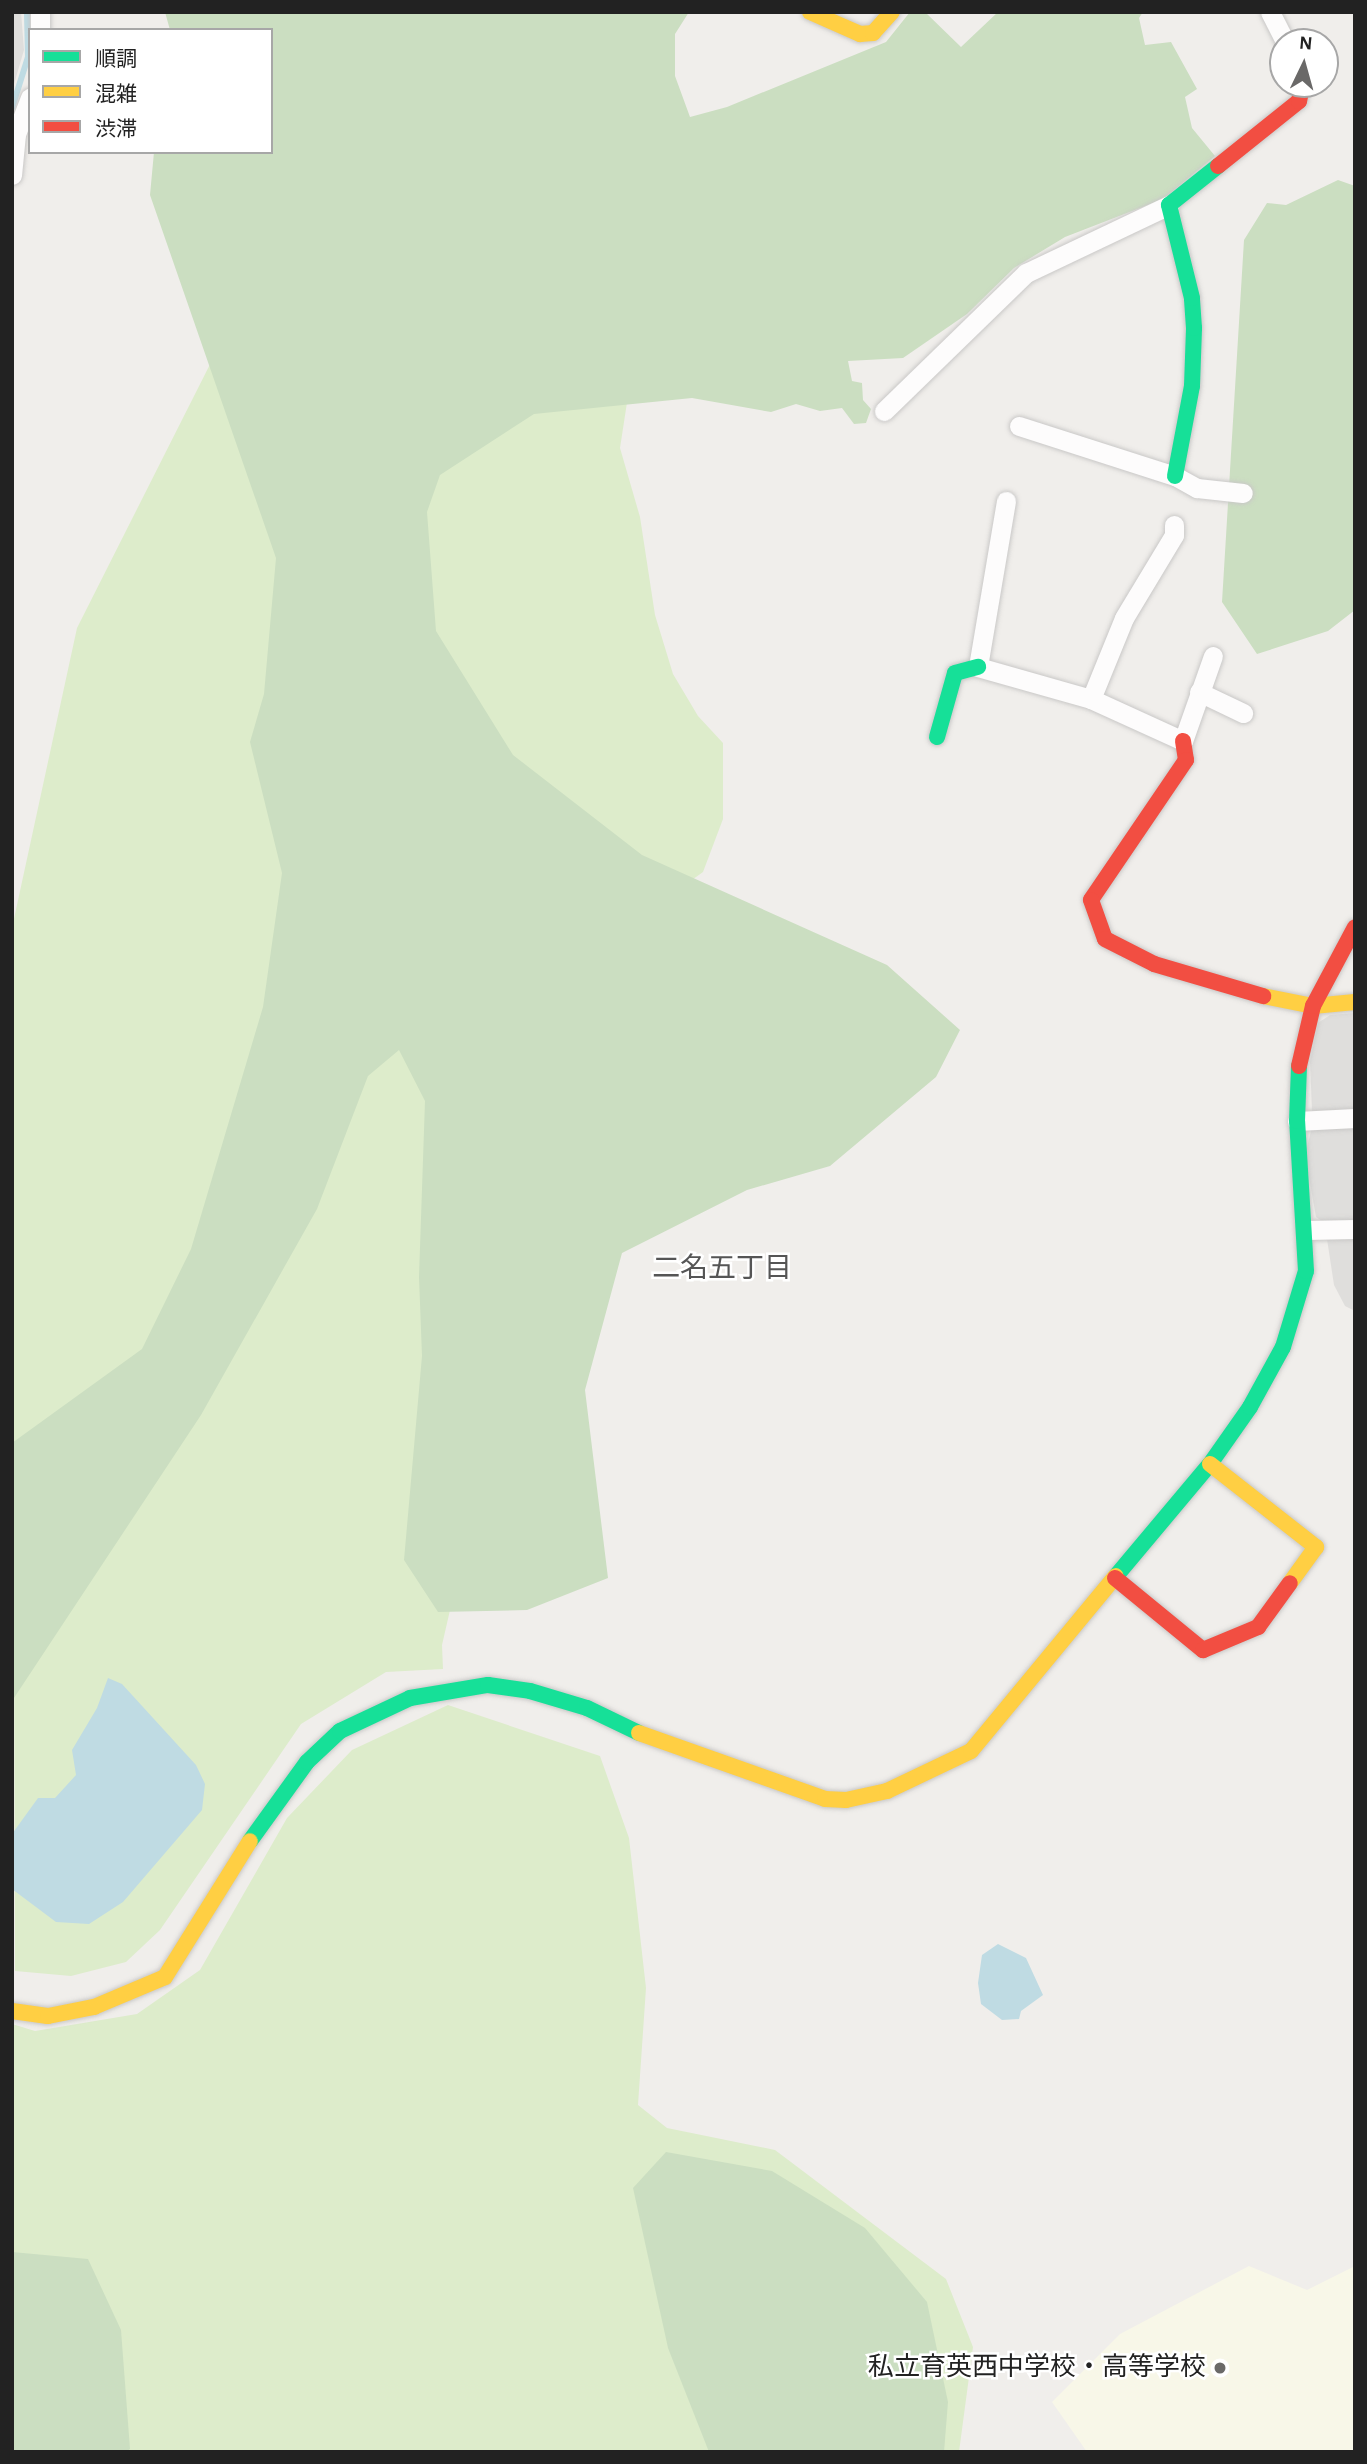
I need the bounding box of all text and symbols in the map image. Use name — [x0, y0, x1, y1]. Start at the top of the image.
legend — [28, 28, 273, 154]
north arrow — [1269, 28, 1339, 98]
text: N — [1298, 34, 1313, 54]
text: 順調 — [95, 49, 137, 70]
text: 混雑 — [95, 84, 137, 105]
text: 渋滞 — [95, 119, 137, 140]
district label: 二名五丁目 — [652, 1252, 792, 1286]
place label: 私立育英西中学校・高等学校 — [868, 2352, 1206, 2384]
marker: 私立育英西中学校・高等学校 — [1212, 2360, 1228, 2376]

